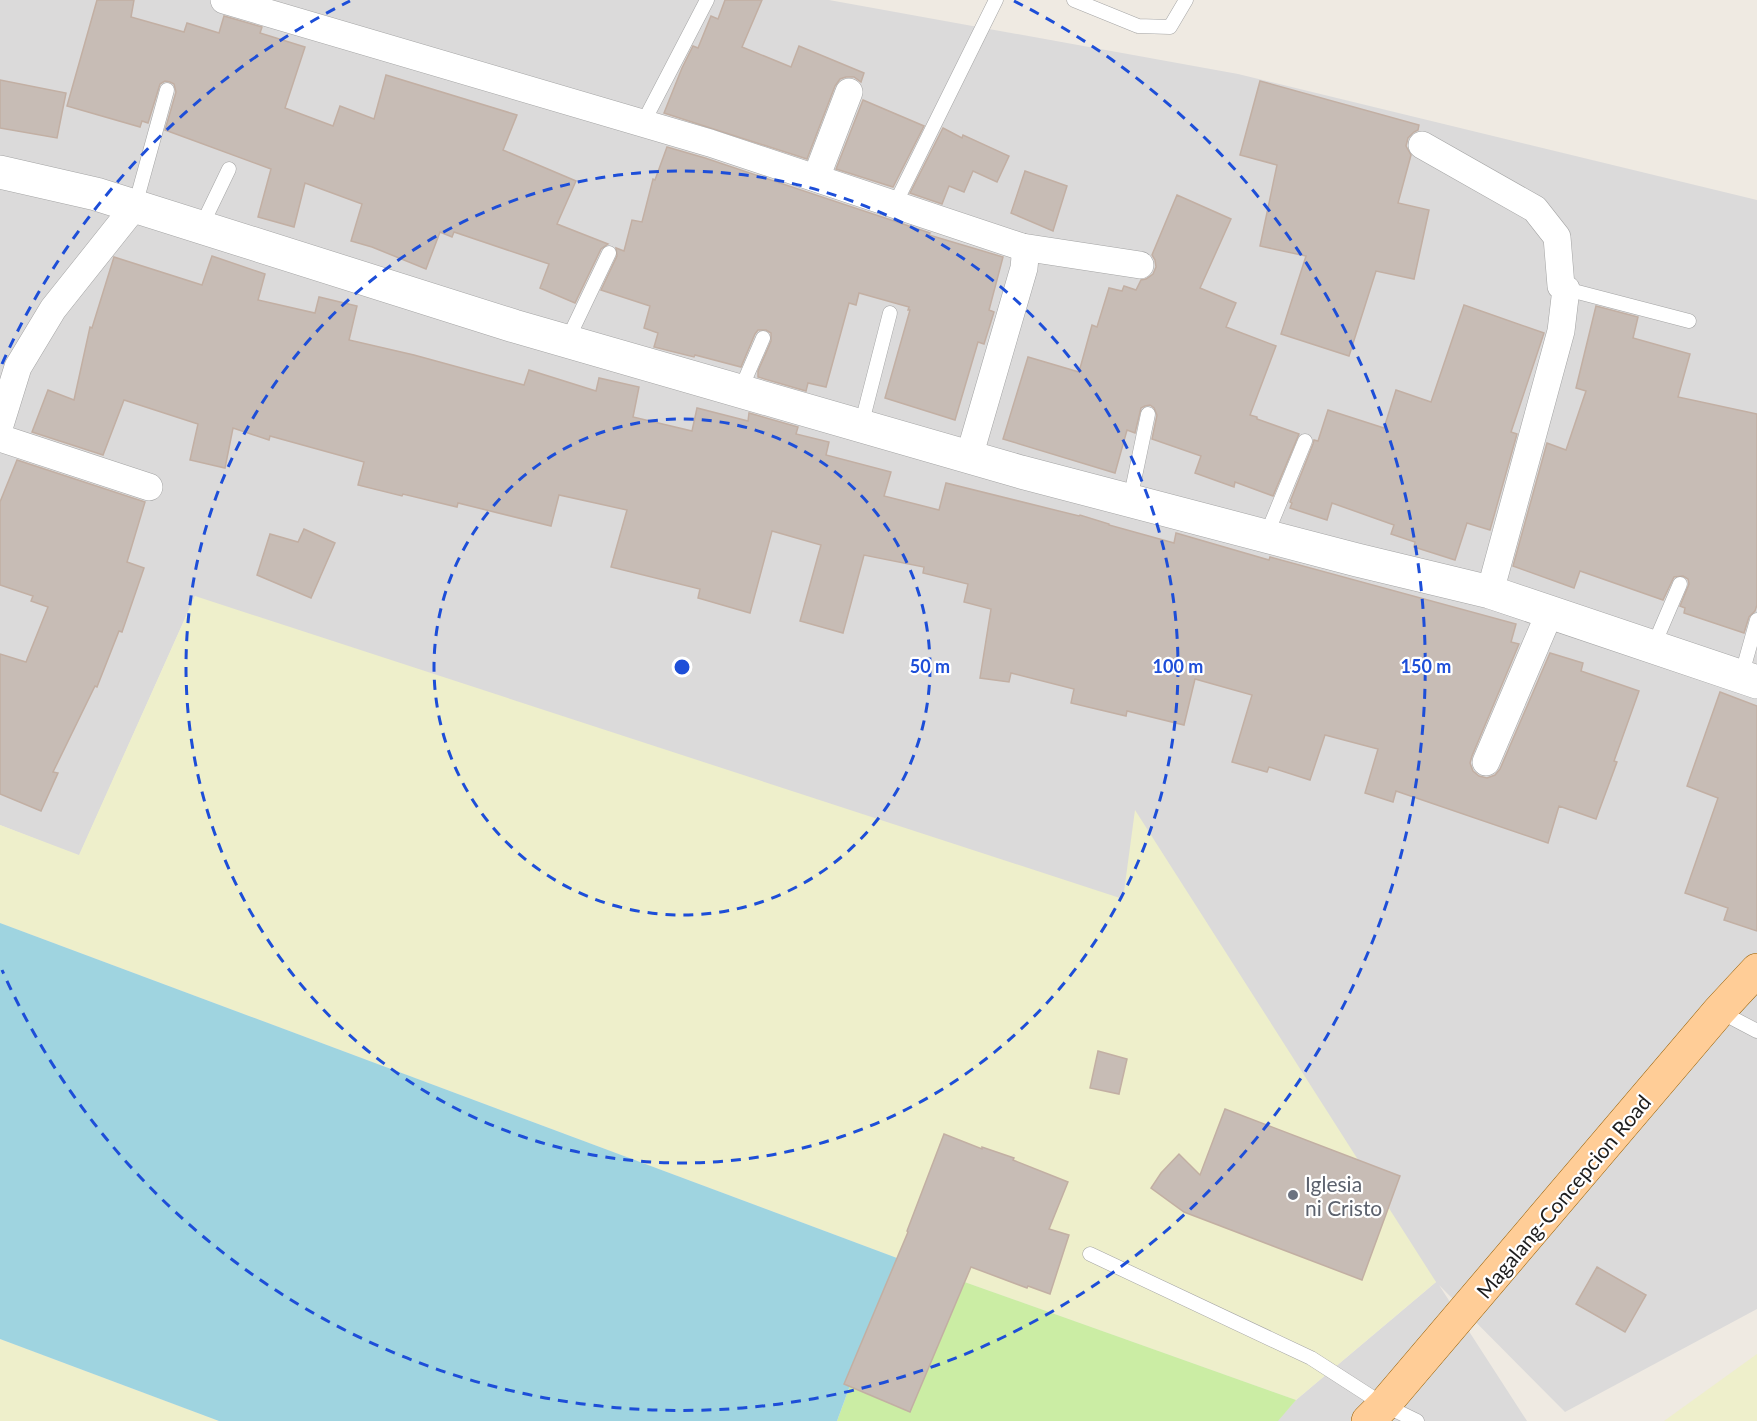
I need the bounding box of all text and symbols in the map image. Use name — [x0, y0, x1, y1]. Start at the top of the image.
text: 50 m — [910, 655, 950, 677]
text: 100 m — [1153, 655, 1203, 677]
text: 150 m — [1401, 655, 1451, 677]
centre of rings — [672, 657, 692, 677]
street label: Magalang-Concepcion Road — [1471, 1089, 1655, 1303]
place label: Iglesia ni Cristo — [1305, 1171, 1382, 1220]
marker: Iglesia ni Cristo — [1286, 1188, 1300, 1202]

